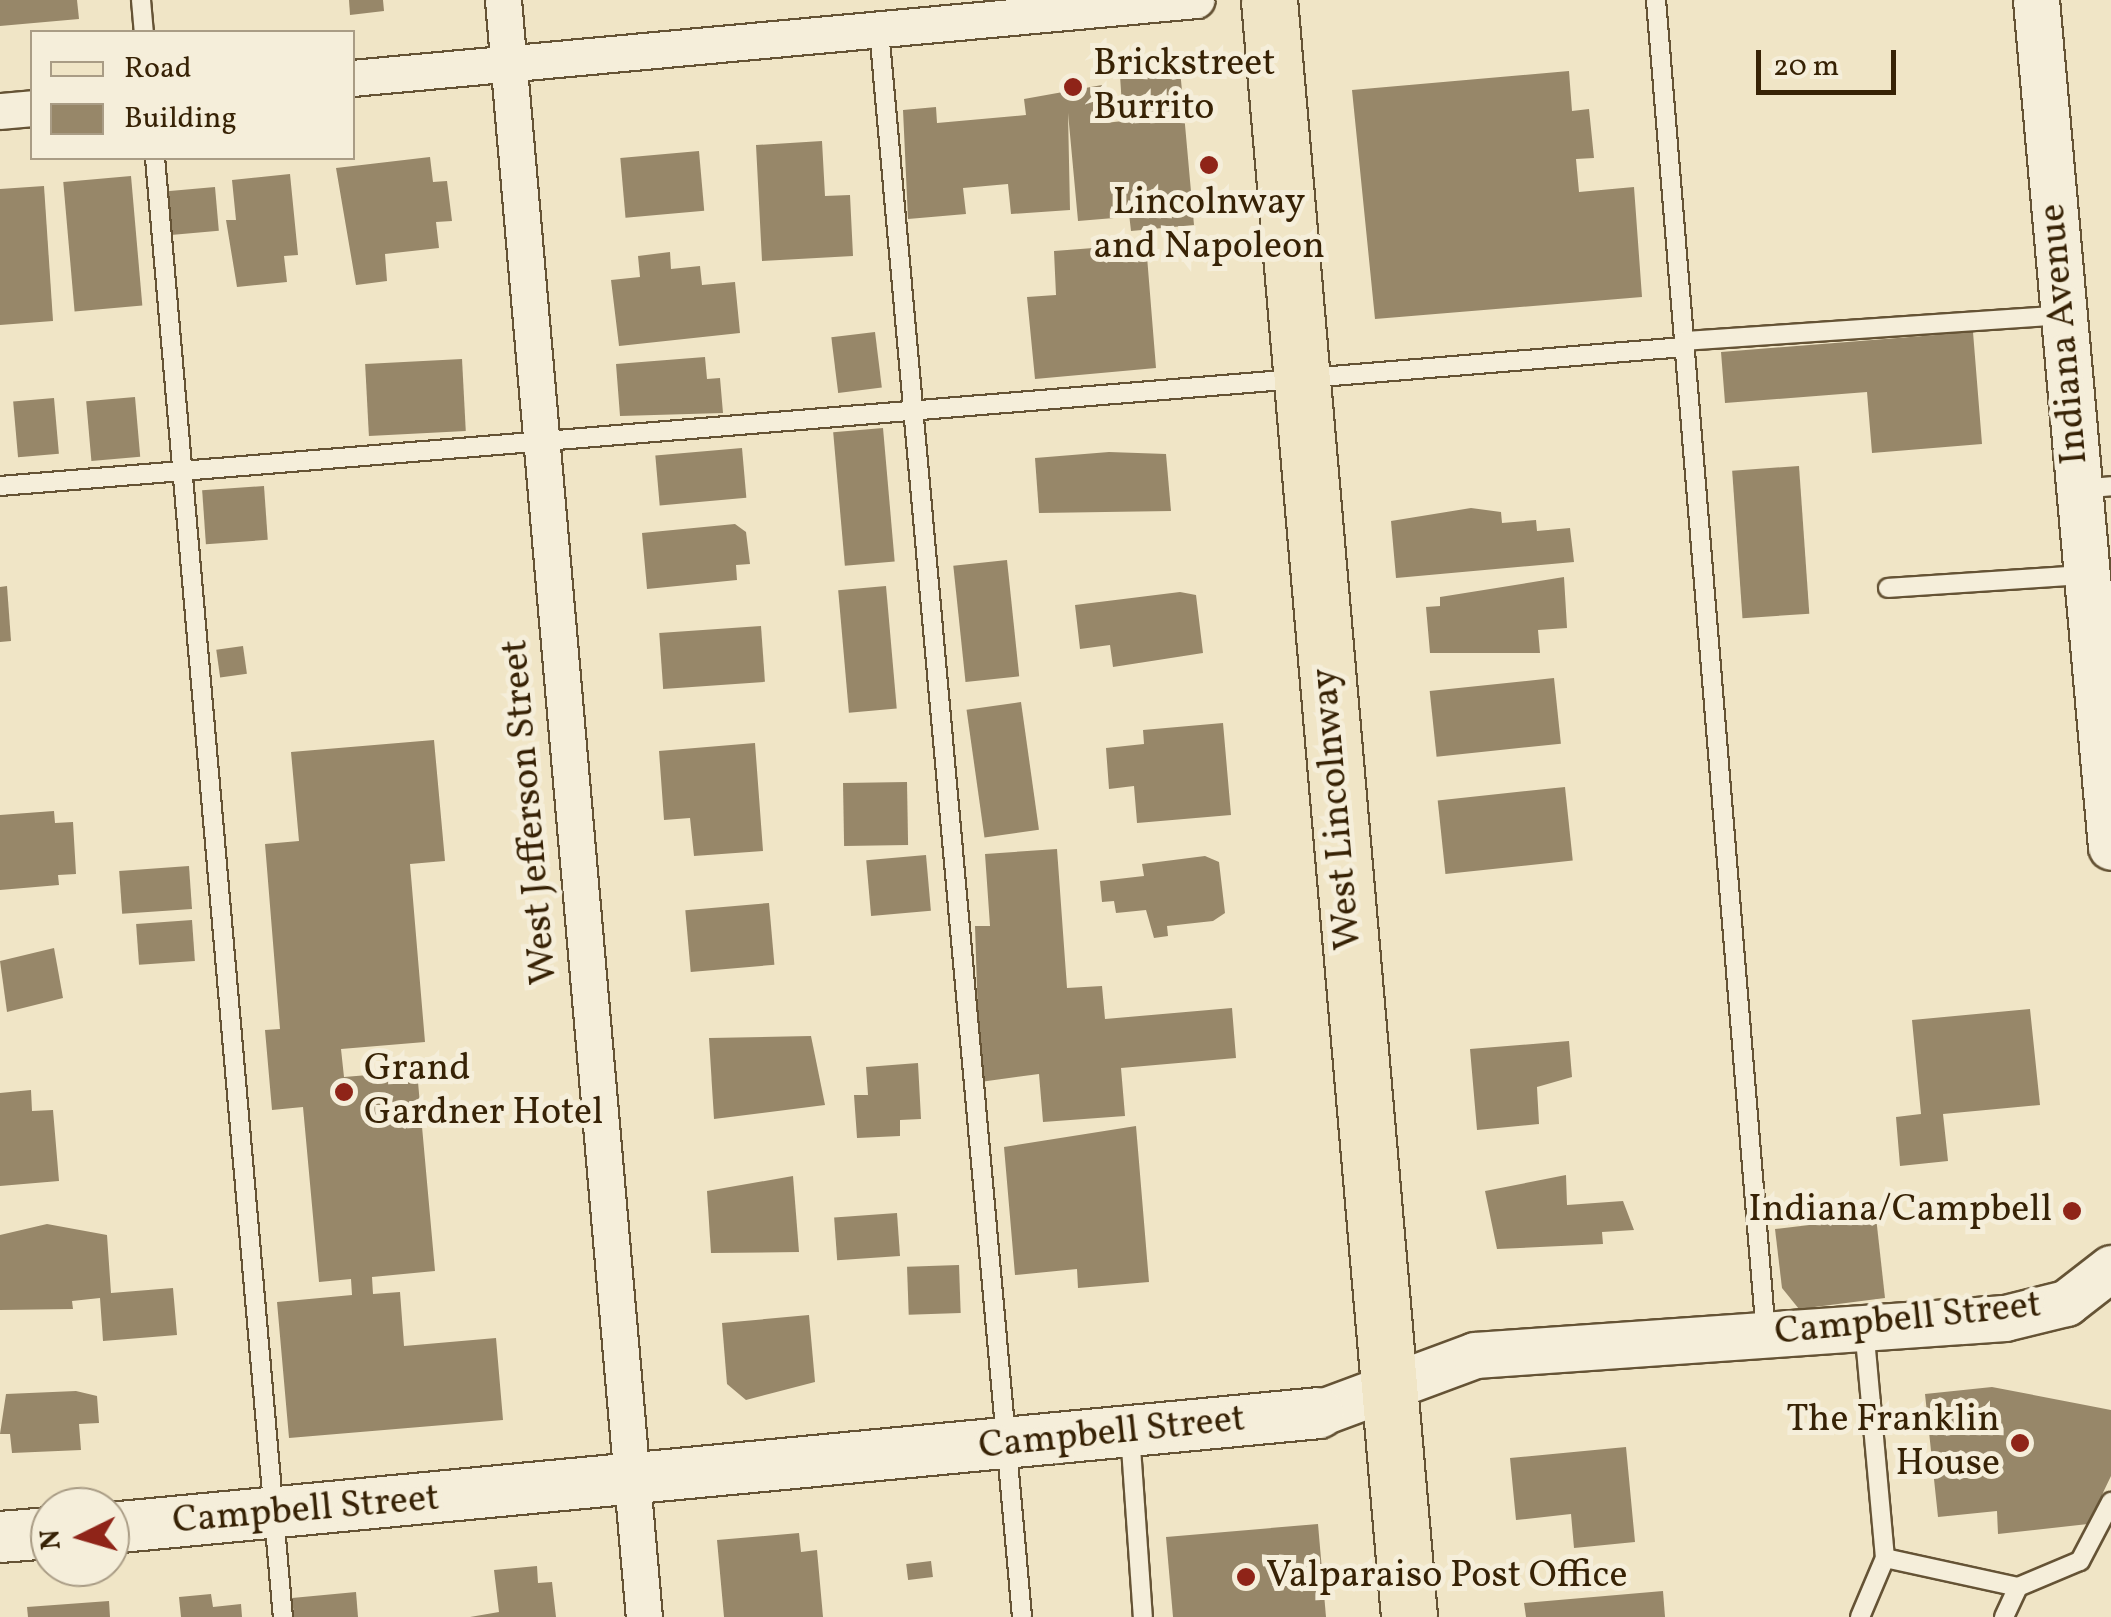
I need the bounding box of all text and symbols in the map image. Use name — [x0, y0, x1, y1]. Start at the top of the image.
legend — [30, 30, 355, 160]
scale bar — [1761, 30, 1901, 92]
place label: Brickstreet Burrito — [1093, 42, 1276, 132]
text: 20 m — [1773, 46, 1839, 88]
text: Road — [124, 48, 192, 90]
marker: Brickstreet Burrito — [1062, 76, 1084, 98]
text: Building — [124, 98, 237, 140]
marker: Lincolnway and Napoleon — [1198, 154, 1220, 176]
place label: Lincolnway and Napoleon — [1093, 181, 1325, 270]
street label: Indiana Avenue — [2031, 202, 2099, 466]
street label: West Jefferson Street — [493, 637, 569, 987]
street label: West Lincolnway — [1303, 666, 1373, 952]
place label: Grand Gardner Hotel — [364, 1047, 603, 1136]
marker: Grand Gardner Hotel — [333, 1081, 355, 1103]
place label: Indiana/Campbell — [1748, 1188, 2052, 1234]
marker: Indiana/Campbell — [2061, 1200, 2083, 1222]
street label: Campbell Street — [1773, 1283, 2043, 1357]
street label: Campbell Street — [977, 1397, 1247, 1471]
place label: The Franklin House — [1786, 1398, 2000, 1488]
marker: The Franklin House — [2009, 1432, 2031, 1454]
street label: Campbell Street — [171, 1477, 441, 1545]
north arrow — [30, 1487, 130, 1587]
text: N — [31, 1528, 72, 1551]
place label: Valparaiso Post Office — [1266, 1554, 1628, 1600]
marker: Valparaiso Post Office — [1235, 1566, 1257, 1588]

